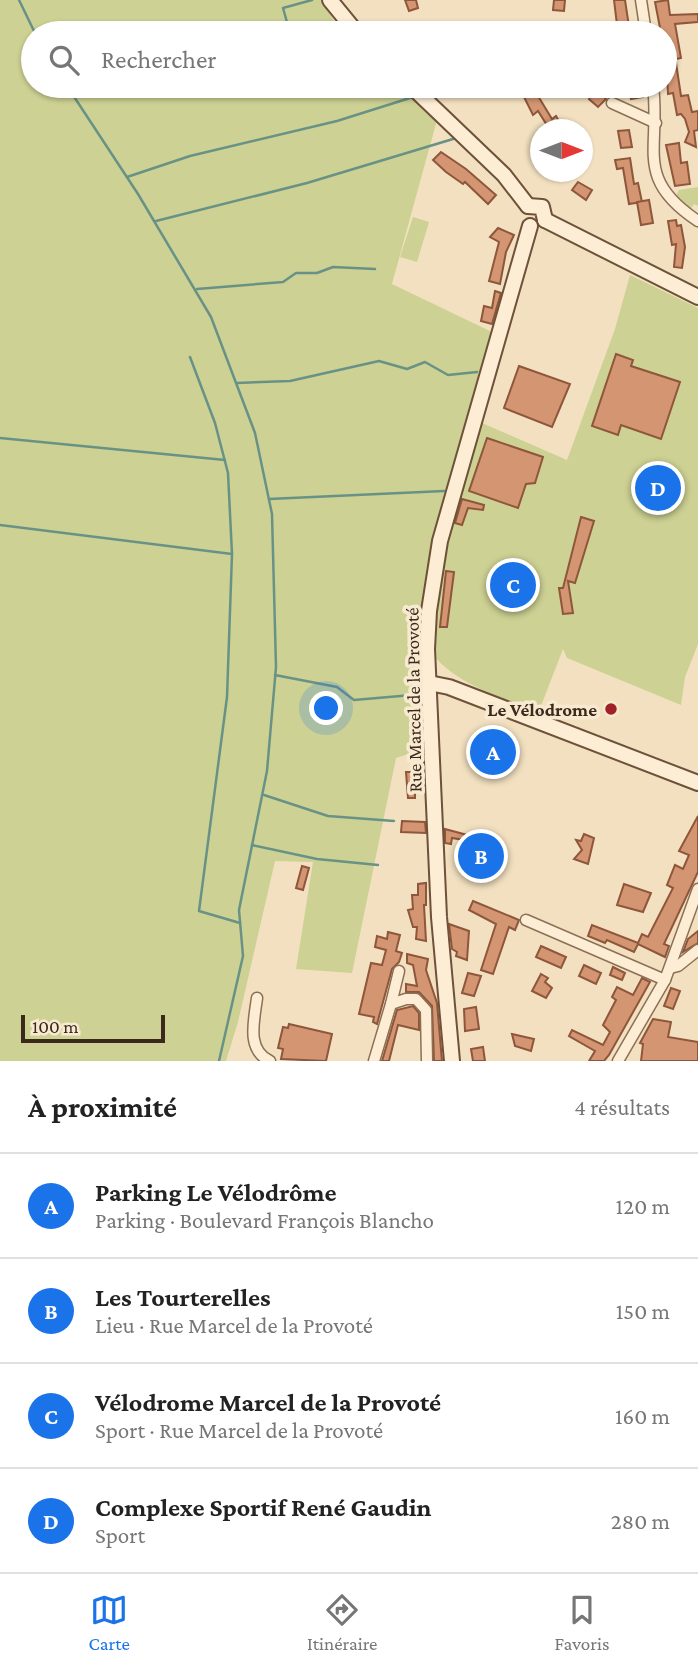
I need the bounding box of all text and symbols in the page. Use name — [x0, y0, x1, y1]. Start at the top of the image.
search box — [21, 21, 677, 98]
icon: search — [45, 41, 83, 79]
text: Rechercher — [101, 45, 217, 74]
north arrow — [530, 119, 593, 182]
pin: D — [635, 462, 681, 514]
pin: C — [490, 559, 536, 611]
street label: Rue Marcel de la Provoté — [401, 607, 426, 793]
your location — [309, 691, 343, 725]
place label: Le Vélodrome — [487, 699, 597, 720]
marker: Le Vélodrome — [603, 701, 619, 717]
pin: A — [470, 726, 516, 778]
pin: B — [458, 830, 504, 882]
scale bar — [21, 1012, 164, 1044]
text: 100 m — [32, 1016, 79, 1037]
text: À proximité — [28, 1090, 177, 1123]
text: 4 résultats — [574, 1094, 670, 1120]
text: Parking Le Vélodrôme — [95, 1178, 337, 1207]
text: A — [44, 1193, 58, 1219]
text: 120 m — [616, 1193, 670, 1219]
text: Parking · Boulevard François Blancho — [95, 1207, 434, 1233]
text: Les Tourterelles — [95, 1283, 271, 1312]
text: B — [44, 1298, 58, 1324]
text: 150 m — [616, 1298, 670, 1324]
text: Lieu · Rue Marcel de la Provoté — [95, 1312, 373, 1338]
text: Vélodrome Marcel de la Provoté — [95, 1388, 441, 1417]
text: C — [44, 1403, 58, 1429]
text: 160 m — [615, 1403, 670, 1429]
text: Sport · Rue Marcel de la Provoté — [95, 1417, 383, 1443]
text: Complexe Sportif René Gaudin — [95, 1493, 431, 1522]
text: D — [43, 1508, 59, 1534]
text: 280 m — [611, 1508, 670, 1534]
text: Sport — [95, 1522, 145, 1548]
tab: Carte — [89, 1591, 130, 1654]
tab: Itinéraire — [307, 1591, 377, 1654]
tab: Favoris — [555, 1591, 609, 1654]

